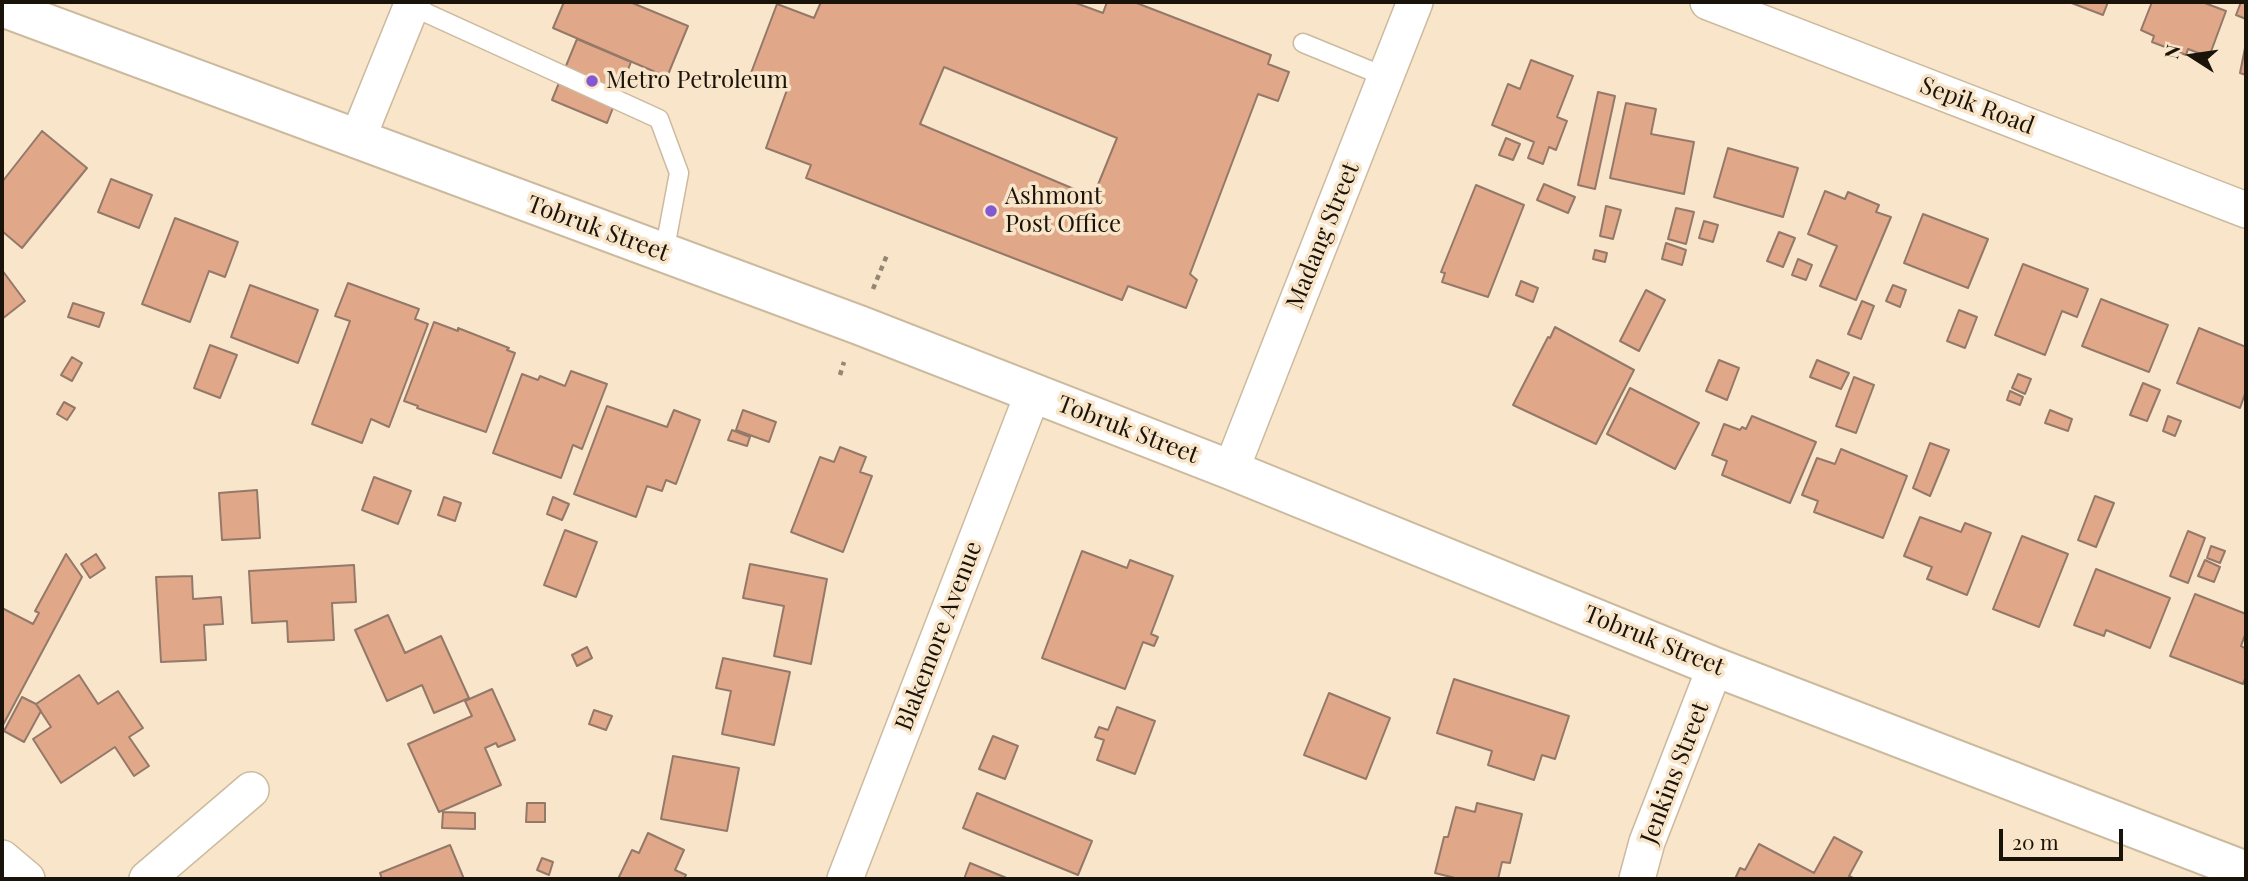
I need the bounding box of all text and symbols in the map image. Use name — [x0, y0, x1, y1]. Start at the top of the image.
north arrow — [2157, 21, 2227, 91]
text: N — [2157, 42, 2186, 61]
place label: Metro Petroleum — [606, 67, 788, 95]
street label: Sepik Road — [1916, 71, 2038, 141]
marker: Metro Petroleum — [584, 73, 600, 89]
street label: Madang Street — [1280, 158, 1366, 314]
place label: Ashmont Post Office — [1005, 183, 1121, 239]
street label: Tobruk Street — [523, 190, 673, 268]
marker: Ashmont Post Office — [983, 203, 999, 219]
street label: Tobruk Street — [1053, 390, 1203, 470]
street label: Blakemore Avenue — [890, 537, 988, 735]
street label: Tobruk Street — [1580, 600, 1728, 682]
street label: Jenkins Street — [1635, 698, 1715, 848]
scale bar — [2003, 814, 2127, 858]
text: 20 m — [2012, 827, 2059, 855]

